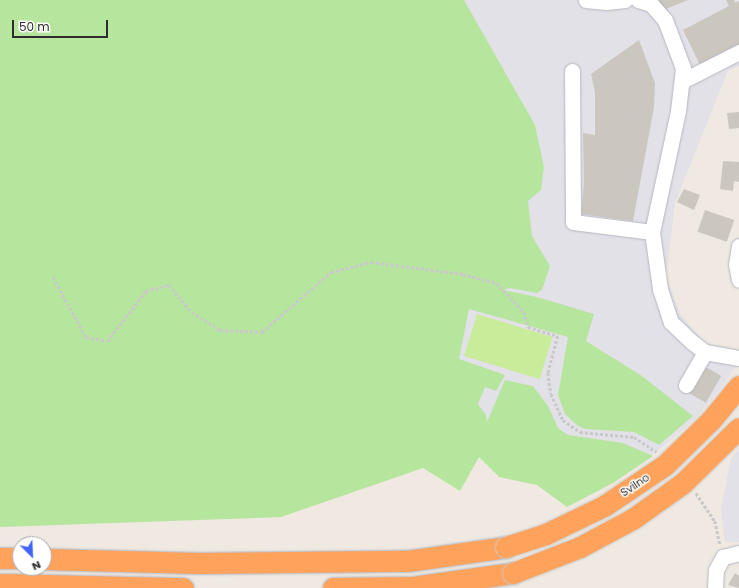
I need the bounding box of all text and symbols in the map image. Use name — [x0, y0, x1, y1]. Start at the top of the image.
scale bar — [14, 12, 110, 38]
text: 50 m — [19, 18, 50, 35]
street label: Svilno — [618, 471, 652, 499]
north arrow — [12, 536, 52, 576]
text: N — [29, 557, 44, 575]

